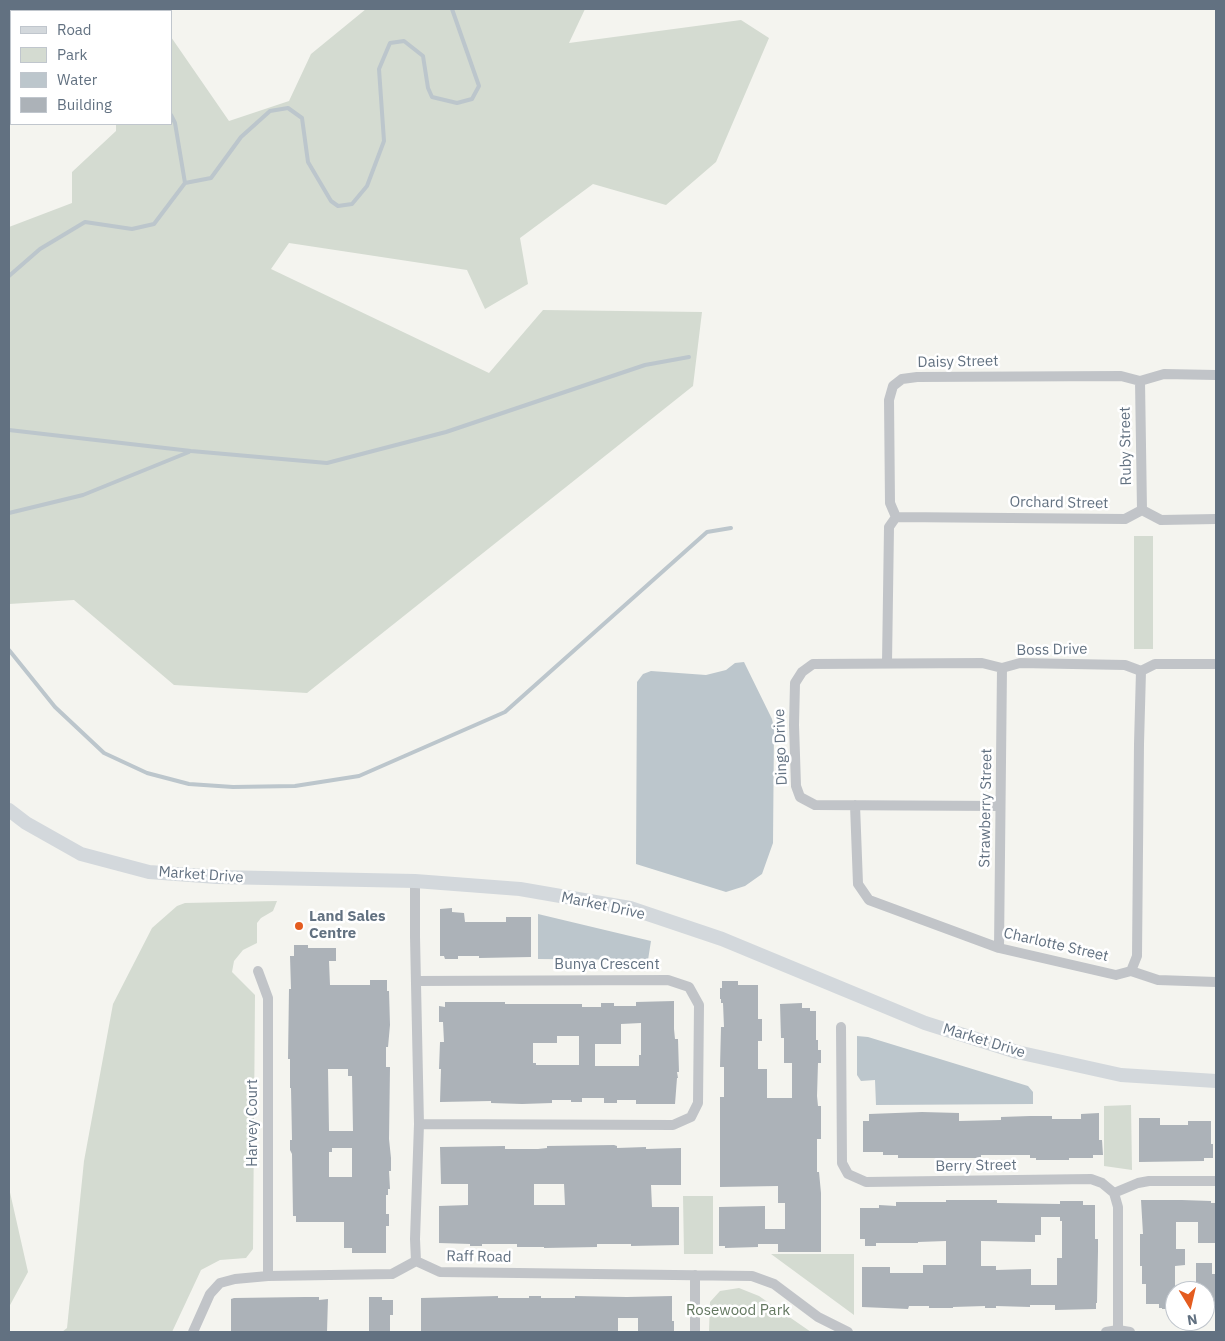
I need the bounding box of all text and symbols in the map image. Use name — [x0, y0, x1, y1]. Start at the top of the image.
legend — [10, 10, 172, 125]
text: Road — [57, 20, 92, 39]
text: Park — [57, 45, 87, 64]
text: Water — [57, 70, 97, 89]
text: Building — [57, 95, 112, 114]
street label: Daisy Street — [917, 352, 999, 372]
street label: Ruby Street — [1116, 406, 1136, 486]
street label: Orchard Street — [1009, 493, 1109, 513]
street label: Boss Drive — [1016, 640, 1088, 660]
street label: Dingo Drive — [771, 708, 791, 786]
street label: Strawberry Street — [976, 748, 996, 868]
street label: Market Drive — [158, 863, 244, 887]
street label: Market Drive — [559, 888, 647, 924]
place label: Land Sales Centre — [309, 908, 386, 943]
marker: Land Sales Centre — [293, 920, 305, 932]
street label: Charlotte Street — [1002, 924, 1110, 966]
street label: Bunya Crescent — [554, 956, 660, 974]
street label: Market Drive — [941, 1020, 1027, 1062]
street label: Harvey Court — [244, 1079, 262, 1167]
street label: Berry Street — [935, 1156, 1017, 1176]
street label: Raff Road — [446, 1247, 512, 1267]
north arrow — [1165, 1281, 1215, 1331]
park label: Rosewood Park — [686, 1302, 790, 1320]
text: N — [1186, 1310, 1199, 1330]

